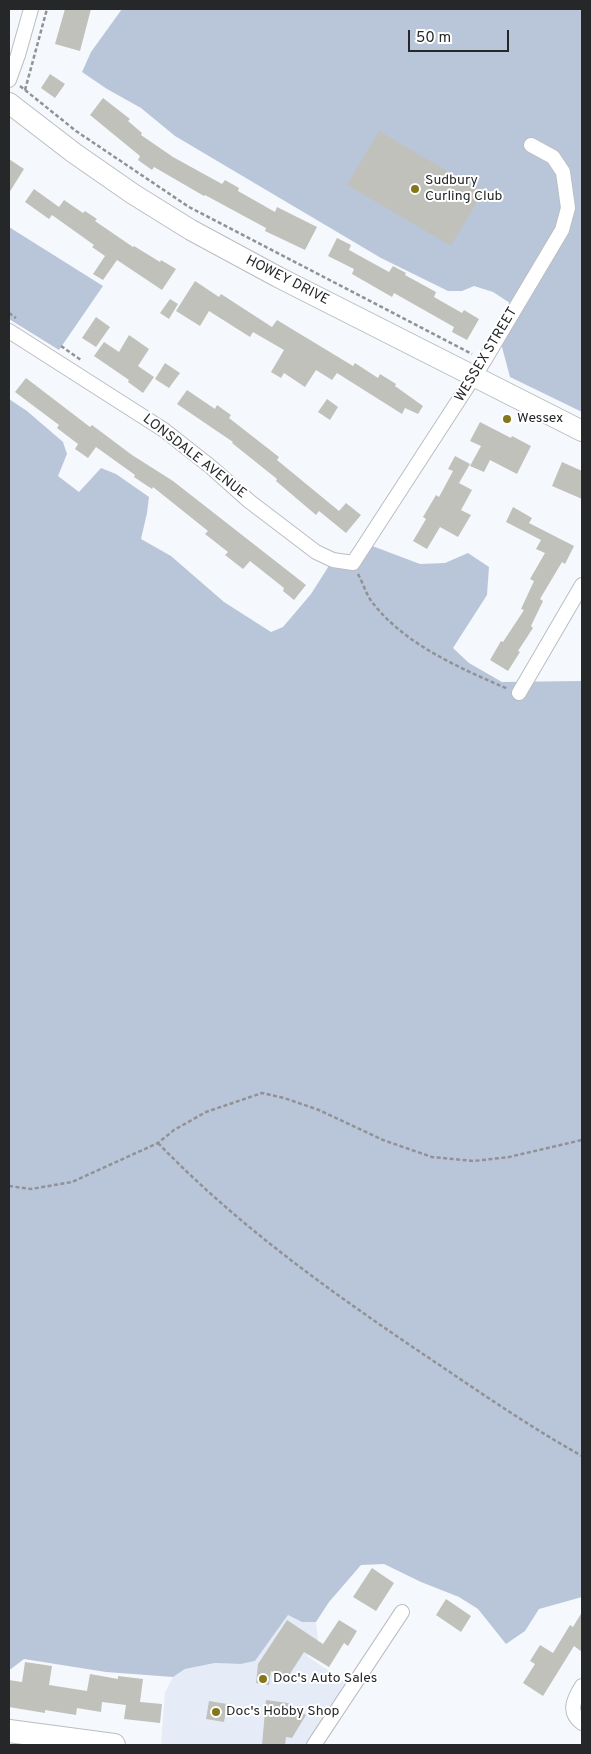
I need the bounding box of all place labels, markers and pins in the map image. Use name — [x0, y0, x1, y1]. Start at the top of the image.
place label: Sudbury Curling Club — [425, 173, 502, 206]
marker: Sudbury Curling Club — [409, 183, 421, 195]
place label: Wessex — [517, 411, 563, 427]
marker: Wessex — [501, 413, 513, 425]
place label: Doc's Auto Sales — [273, 1671, 377, 1687]
marker: Doc's Auto Sales — [257, 1673, 269, 1685]
place label: Doc's Hobby Shop — [226, 1704, 339, 1720]
marker: Doc's Hobby Shop — [210, 1706, 222, 1718]

